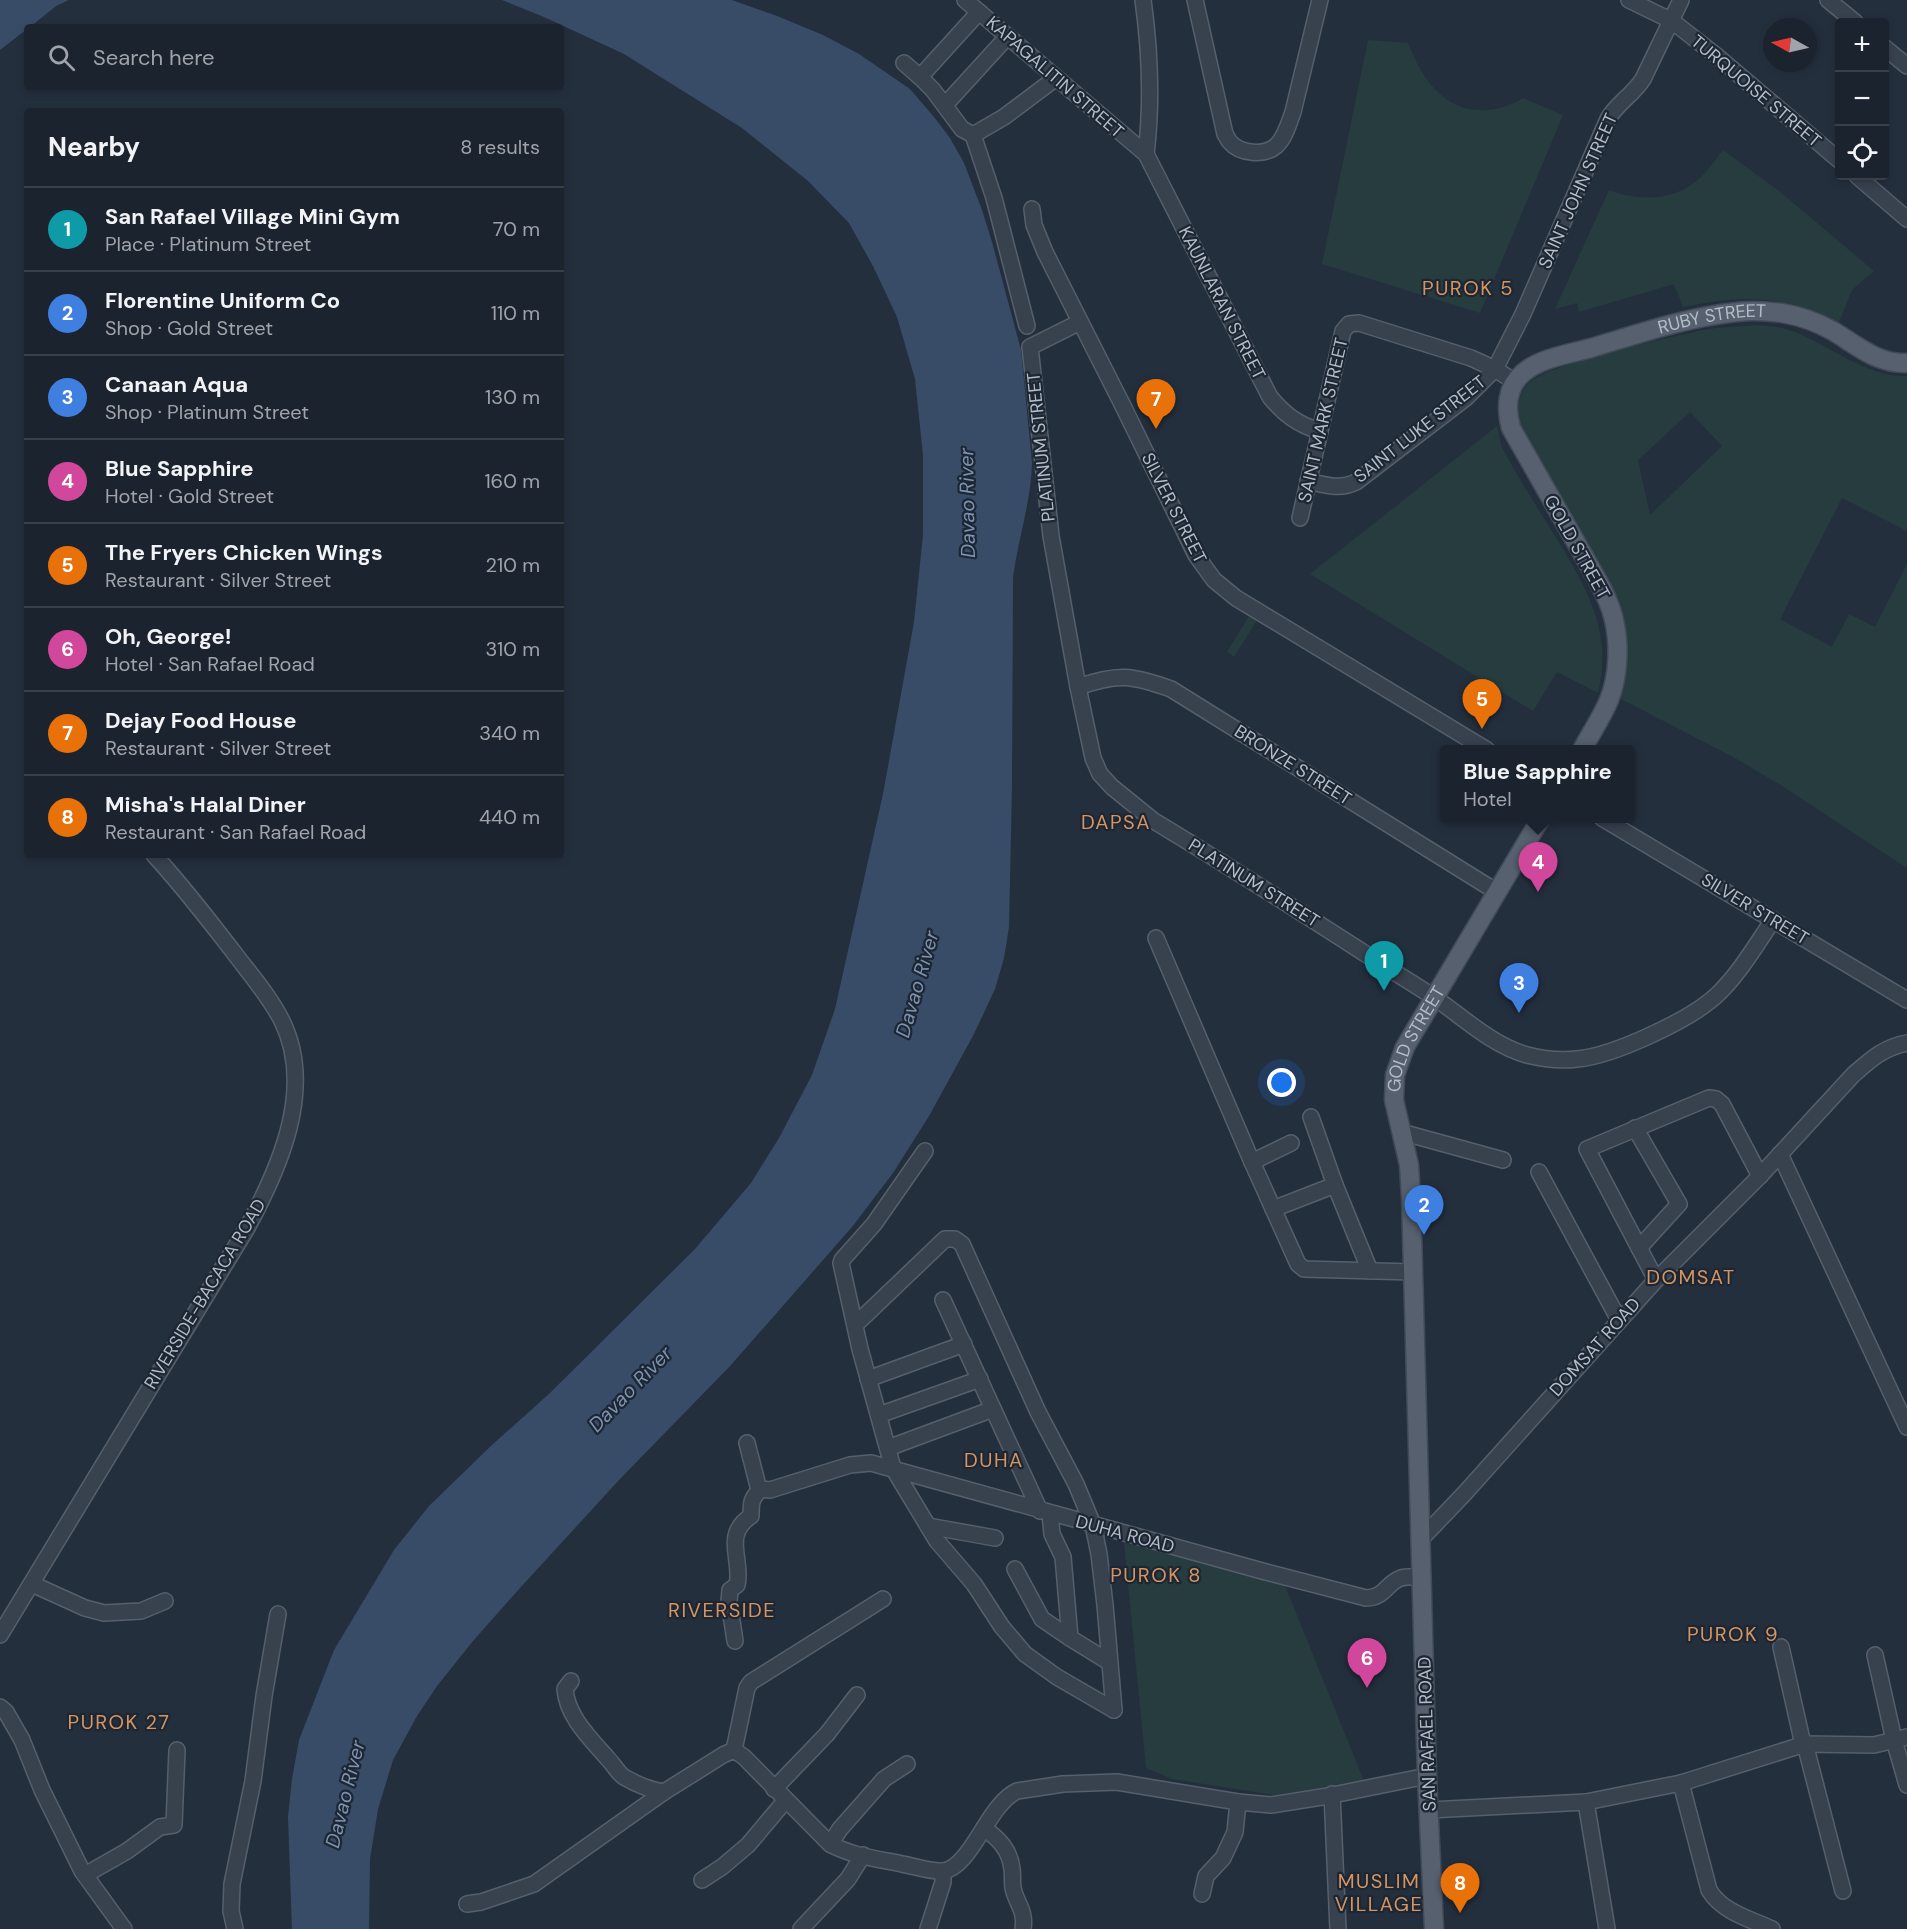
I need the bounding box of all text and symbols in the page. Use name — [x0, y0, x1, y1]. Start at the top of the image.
street label: KAPAGALITIN STREET — [981, 11, 1129, 143]
north arrow — [1763, 18, 1817, 72]
map controls — [1835, 18, 1889, 180]
button: + — [1835, 18, 1889, 72]
search box — [24, 24, 564, 90]
street label: TURQUOISE STREET — [1686, 29, 1826, 153]
icon: search — [45, 41, 78, 74]
text: Search here — [93, 43, 214, 72]
button: − — [1835, 72, 1889, 126]
street label: SAINT JOHN STREET — [1533, 110, 1623, 272]
button: locate — [1835, 126, 1889, 180]
text: Nearby — [48, 130, 140, 164]
text: 8 results — [460, 134, 540, 160]
text: San Rafael Village Mini Gym — [105, 202, 400, 231]
text: 1 — [64, 216, 71, 242]
text: 70 m — [493, 216, 540, 242]
street label: KAUNLARAN STREET — [1173, 222, 1271, 384]
text: Place · Platinum Street — [105, 231, 311, 257]
district label: PUROK 5 — [1422, 275, 1514, 301]
text: Florentine Uniform Co — [105, 286, 340, 315]
street label: RUBY STREET — [1655, 299, 1766, 339]
text: 2 — [62, 300, 73, 326]
text: 110 m — [491, 300, 540, 326]
text: Shop · Gold Street — [105, 315, 273, 341]
street label: SAINT MARK STREET — [1292, 335, 1354, 505]
text: Canaan Aqua — [105, 370, 248, 399]
street label: SAINT LUKE STREET — [1349, 370, 1491, 488]
street label: PLATINUM STREET — [1021, 371, 1061, 523]
pin: 7 — [1136, 380, 1176, 429]
text: 3 — [61, 384, 74, 410]
text: 130 m — [485, 384, 540, 410]
text: Shop · Platinum Street — [105, 399, 309, 425]
water label: Davao River — [953, 447, 981, 558]
street label: SILVER STREET — [1136, 449, 1212, 567]
text: Blue Sapphire — [105, 454, 254, 483]
text: 4 — [61, 468, 74, 494]
text: 160 m — [484, 468, 540, 494]
text: Hotel · Gold Street — [105, 483, 274, 509]
street label: GOLD STREET — [1538, 491, 1616, 603]
text: The Fryers Chicken Wings — [105, 538, 383, 567]
text: 5 — [61, 552, 74, 578]
text: 210 m — [485, 552, 540, 578]
text: Restaurant · Silver Street — [105, 567, 331, 593]
text: Oh, George! — [105, 622, 232, 651]
text: 6 — [61, 636, 74, 662]
text: 310 m — [485, 636, 540, 662]
text: Hotel · San Rafael Road — [105, 651, 315, 677]
pin: 5 — [1462, 680, 1502, 729]
text: Dejay Food House — [105, 706, 296, 735]
street label: BRONZE STREET — [1230, 719, 1356, 811]
text: 7 — [62, 720, 73, 746]
text: 340 m — [479, 720, 540, 746]
text: Restaurant · Silver Street — [105, 735, 331, 761]
popup — [1440, 745, 1635, 823]
text: Blue Sapphire — [1463, 757, 1612, 786]
text: Hotel — [1463, 786, 1512, 812]
text: Misha's Halal Diner — [105, 790, 306, 819]
text: 8 — [61, 804, 74, 830]
text: 440 m — [479, 804, 540, 830]
district label: DAPSA — [1081, 809, 1151, 835]
text: Restaurant · San Rafael Road — [105, 819, 366, 845]
street label: PLATINUM STREET — [1184, 833, 1324, 933]
pin: 4 — [1518, 842, 1558, 892]
street label: SILVER STREET — [1697, 868, 1813, 950]
water label: Davao River — [889, 927, 945, 1040]
pin: 1 — [1364, 942, 1404, 991]
pin: 3 — [1500, 964, 1538, 1013]
street label: GOLD STREET — [1382, 982, 1451, 1092]
your location — [1267, 1068, 1296, 1097]
pin: 2 — [1404, 1186, 1444, 1235]
street label: RIVERSIDE-BACACA ROAD — [139, 1194, 271, 1394]
district label: DOMSAT — [1646, 1264, 1736, 1290]
street label: DOMSAT ROAD — [1544, 1292, 1646, 1402]
water label: Davao River — [583, 1340, 678, 1438]
district label: DUHA — [964, 1447, 1024, 1473]
street label: DUHA ROAD — [1073, 1509, 1177, 1559]
district label: PUROK 8 — [1110, 1562, 1202, 1588]
district label: RIVERSIDE — [668, 1597, 776, 1623]
district label: PUROK 9 — [1687, 1621, 1779, 1647]
pin: 6 — [1348, 1638, 1386, 1688]
street label: SAN RAFAEL ROAD — [1412, 1656, 1442, 1812]
district label: PUROK 27 — [68, 1709, 170, 1735]
water label: Davao River — [319, 1737, 371, 1850]
pin: 8 — [1440, 1864, 1480, 1913]
district label: MUSLIM VILLAGE — [1335, 1868, 1423, 1917]

